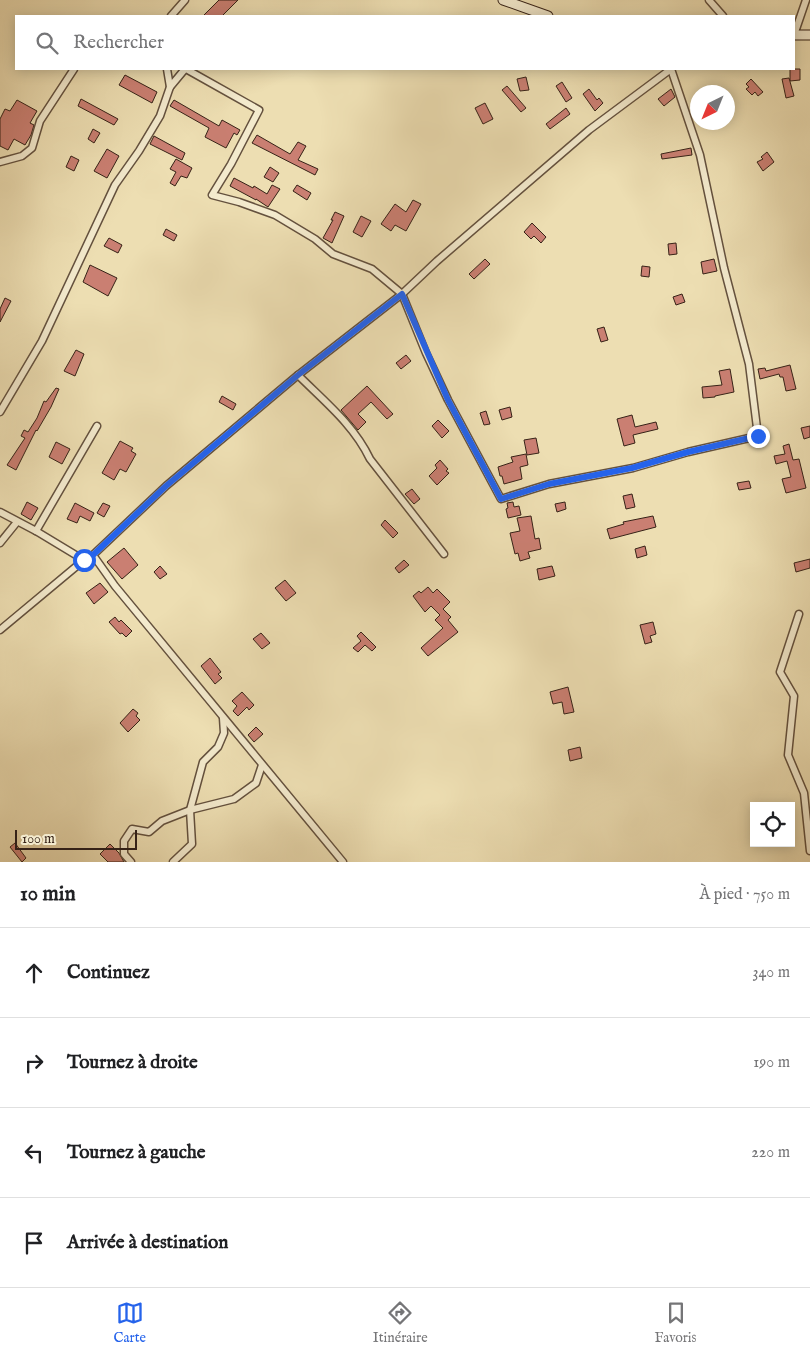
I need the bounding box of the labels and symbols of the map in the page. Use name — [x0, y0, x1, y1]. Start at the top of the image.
north arrow — [690, 85, 735, 130]
route end — [747, 425, 770, 448]
route start — [73, 549, 96, 572]
scale bar — [15, 827, 138, 850]

